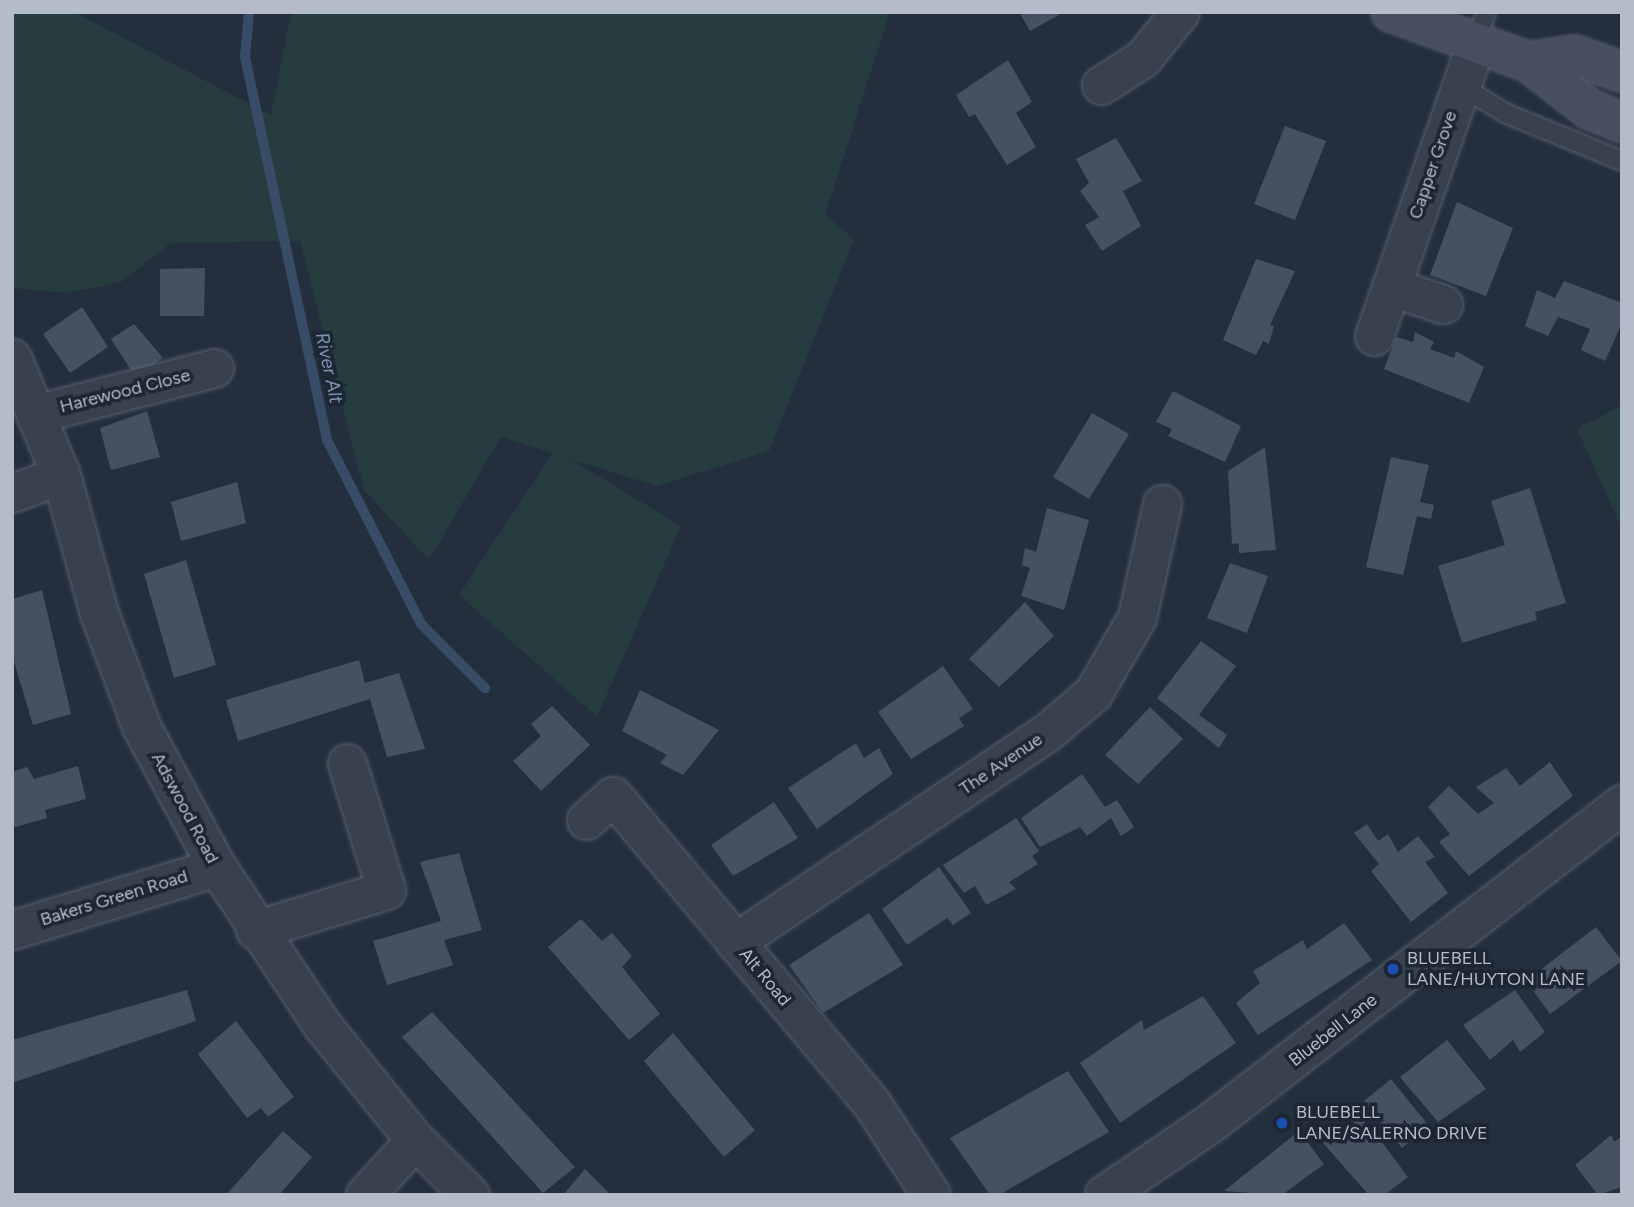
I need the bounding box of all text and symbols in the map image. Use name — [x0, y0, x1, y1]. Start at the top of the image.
street label: Capper Grove — [1404, 108, 1462, 222]
water label: River Alt — [310, 330, 348, 406]
street label: Harewood Close — [58, 364, 192, 418]
street label: The Avenue — [956, 728, 1046, 800]
street label: Adswood Road — [147, 749, 223, 867]
street label: Bakers Green Road — [38, 865, 190, 931]
street label: Alt Road — [735, 944, 795, 1010]
place label: BLUEBELL LANE/HUYTON LANE — [1407, 948, 1586, 990]
marker: BLUEBELL LANE/HUYTON LANE — [1385, 961, 1401, 977]
street label: Bluebell Lane — [1285, 989, 1381, 1071]
place label: BLUEBELL LANE/SALERNO DRIVE — [1296, 1102, 1488, 1144]
marker: BLUEBELL LANE/SALERNO DRIVE — [1274, 1115, 1290, 1131]

